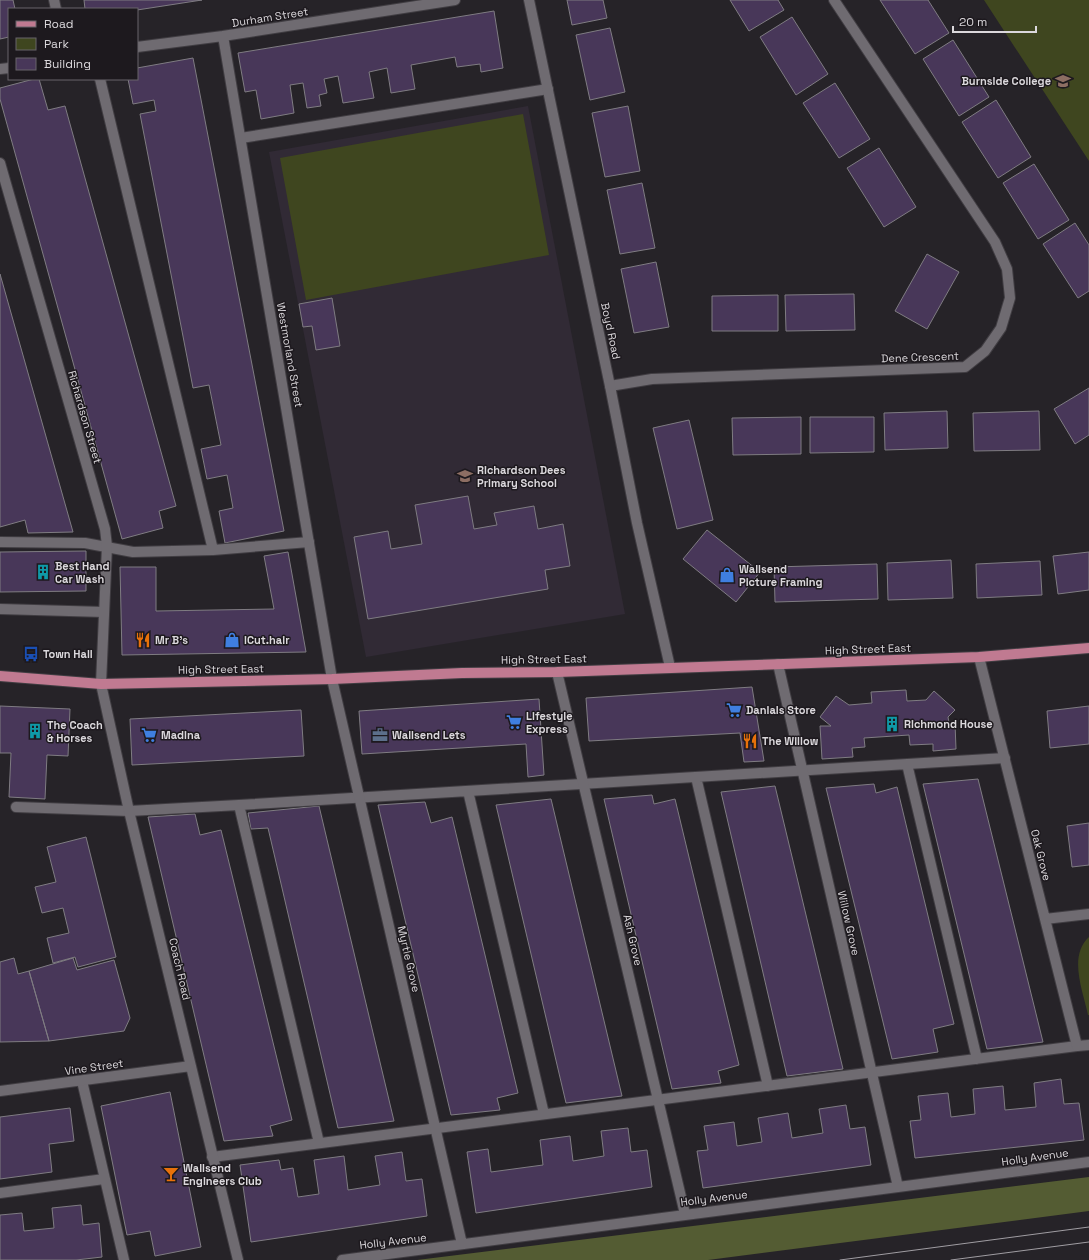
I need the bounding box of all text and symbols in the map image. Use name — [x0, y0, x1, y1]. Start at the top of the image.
street label: Durham Street — [231, 4, 309, 30]
legend — [8, 8, 138, 80]
scale bar — [953, 8, 1036, 34]
text: 20 m — [959, 14, 987, 30]
text: Road — [44, 16, 73, 32]
text: Park — [44, 36, 69, 52]
text: Building — [44, 56, 91, 72]
school or university icon: Burnside College — [1054, 72, 1072, 90]
place label: Burnside College — [962, 74, 1051, 88]
street label: Westmorland Street — [274, 301, 306, 409]
street label: Boyd Road — [598, 301, 624, 361]
street label: Dene Crescent — [881, 349, 959, 365]
street label: Richardson Street — [65, 369, 105, 465]
place label: Richardson Dees Primary School — [477, 463, 566, 490]
school or university icon: Richardson Dees Primary School — [456, 467, 474, 485]
place label: Best Hand Car Wash — [55, 559, 109, 586]
place label: Wallsend Picture Framing — [739, 562, 823, 589]
building icon: Best Hand Car Wash — [34, 563, 52, 581]
shop icon: Wallsend Picture Framing — [718, 566, 736, 584]
restaurant icon: Mr B's — [134, 631, 152, 649]
shop icon: iCut.hair — [223, 631, 241, 649]
place label: Mr B's — [155, 633, 188, 647]
place label: iCut.hair — [244, 633, 290, 647]
street label: High Street East — [825, 641, 911, 657]
bus stop icon: Town Hall — [22, 645, 40, 663]
place label: Town Hall — [43, 647, 93, 661]
street label: High Street East — [501, 651, 587, 667]
street label: High Street East — [178, 661, 264, 677]
supermarket icon: Danials Store — [725, 701, 743, 719]
place label: Danials Store — [746, 703, 816, 717]
place label: Lifestyle Express — [526, 709, 573, 736]
supermarket icon: Lifestyle Express — [505, 713, 523, 731]
building icon: Richmond House — [883, 715, 901, 733]
place label: Richmond House — [904, 717, 993, 731]
place label: The Coach & Horses — [47, 718, 103, 745]
building icon: The Coach & Horses — [26, 722, 44, 740]
supermarket icon: Madina — [140, 726, 158, 744]
office icon: Wallsend Lets — [371, 726, 389, 744]
place label: Madina — [161, 728, 201, 742]
place label: Wallsend Lets — [392, 728, 466, 742]
restaurant icon: The Willow — [741, 732, 759, 750]
place label: The Willow — [762, 734, 819, 748]
street label: Oak Grove — [1028, 828, 1054, 882]
street label: Willow Grove — [835, 889, 863, 957]
street label: Ash Grove — [620, 913, 646, 967]
street label: Myrtle Grove — [395, 925, 423, 993]
street label: Coach Road — [166, 937, 194, 1001]
street label: Vine Street — [64, 1056, 124, 1078]
street label: Holly Avenue — [1001, 1145, 1069, 1169]
place label: Wallsend Engineers Club — [183, 1161, 262, 1188]
bar icon: Wallsend Engineers Club — [162, 1165, 180, 1183]
street label: Holly Avenue — [680, 1187, 748, 1209]
street label: Holly Avenue — [359, 1230, 427, 1252]

